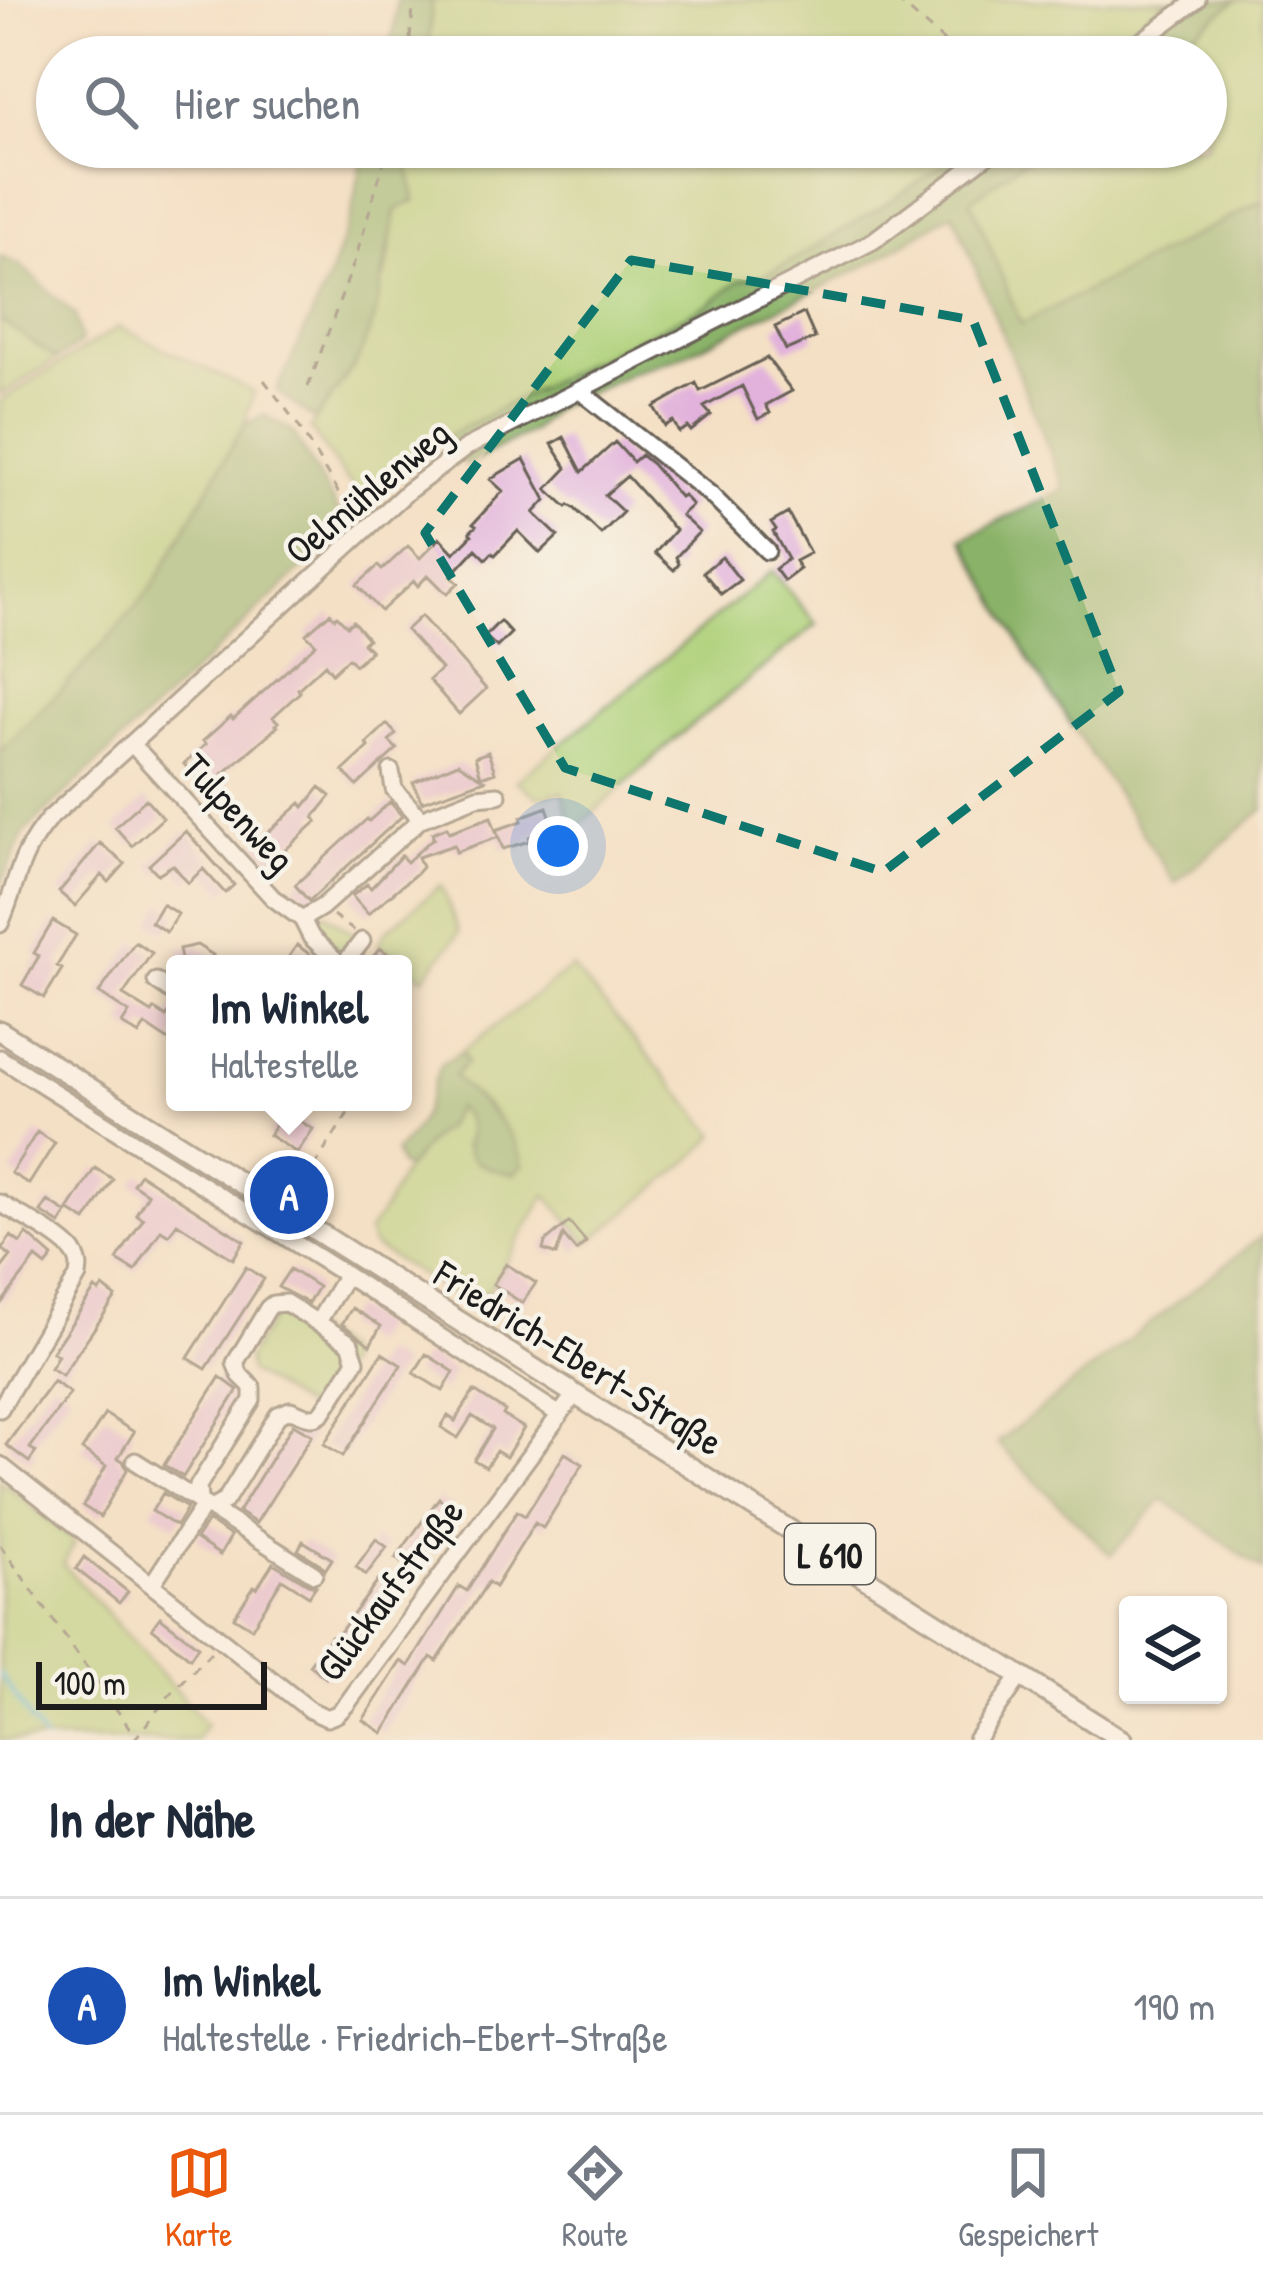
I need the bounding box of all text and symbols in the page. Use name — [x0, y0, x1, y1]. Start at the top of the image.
search box — [36, 36, 1227, 168]
icon: search — [78, 69, 144, 135]
text: Hier suchen — [174, 72, 361, 133]
street label: Oelmühlenweg — [273, 406, 461, 576]
street label: Tulpenweg — [170, 741, 308, 883]
your location — [528, 816, 588, 876]
popup — [166, 955, 412, 1111]
text: Im Winkel — [210, 976, 368, 1037]
text: Haltestelle — [210, 1037, 359, 1090]
pin: A — [250, 1150, 328, 1240]
street label: Friedrich-Ebert-Straße — [424, 1246, 733, 1467]
street label: Glückaufstraße — [303, 1487, 475, 1691]
road number: L 610 — [785, 1524, 875, 1584]
map controls — [1119, 1596, 1227, 1704]
button: layers — [1119, 1596, 1227, 1704]
scale bar — [36, 1656, 267, 1709]
text: 100 m — [54, 1661, 126, 1705]
text: In der Nähe — [48, 1784, 255, 1853]
text: Im Winkel — [162, 1949, 320, 2010]
text: A — [77, 1979, 97, 2032]
text: 190 m — [1134, 1979, 1215, 2032]
text: Haltestelle · Friedrich-Ebert-Straße — [162, 2010, 668, 2063]
tab: Karte — [165, 2140, 232, 2256]
tab: Route — [562, 2140, 628, 2256]
tab: Gespeichert — [958, 2140, 1098, 2256]

